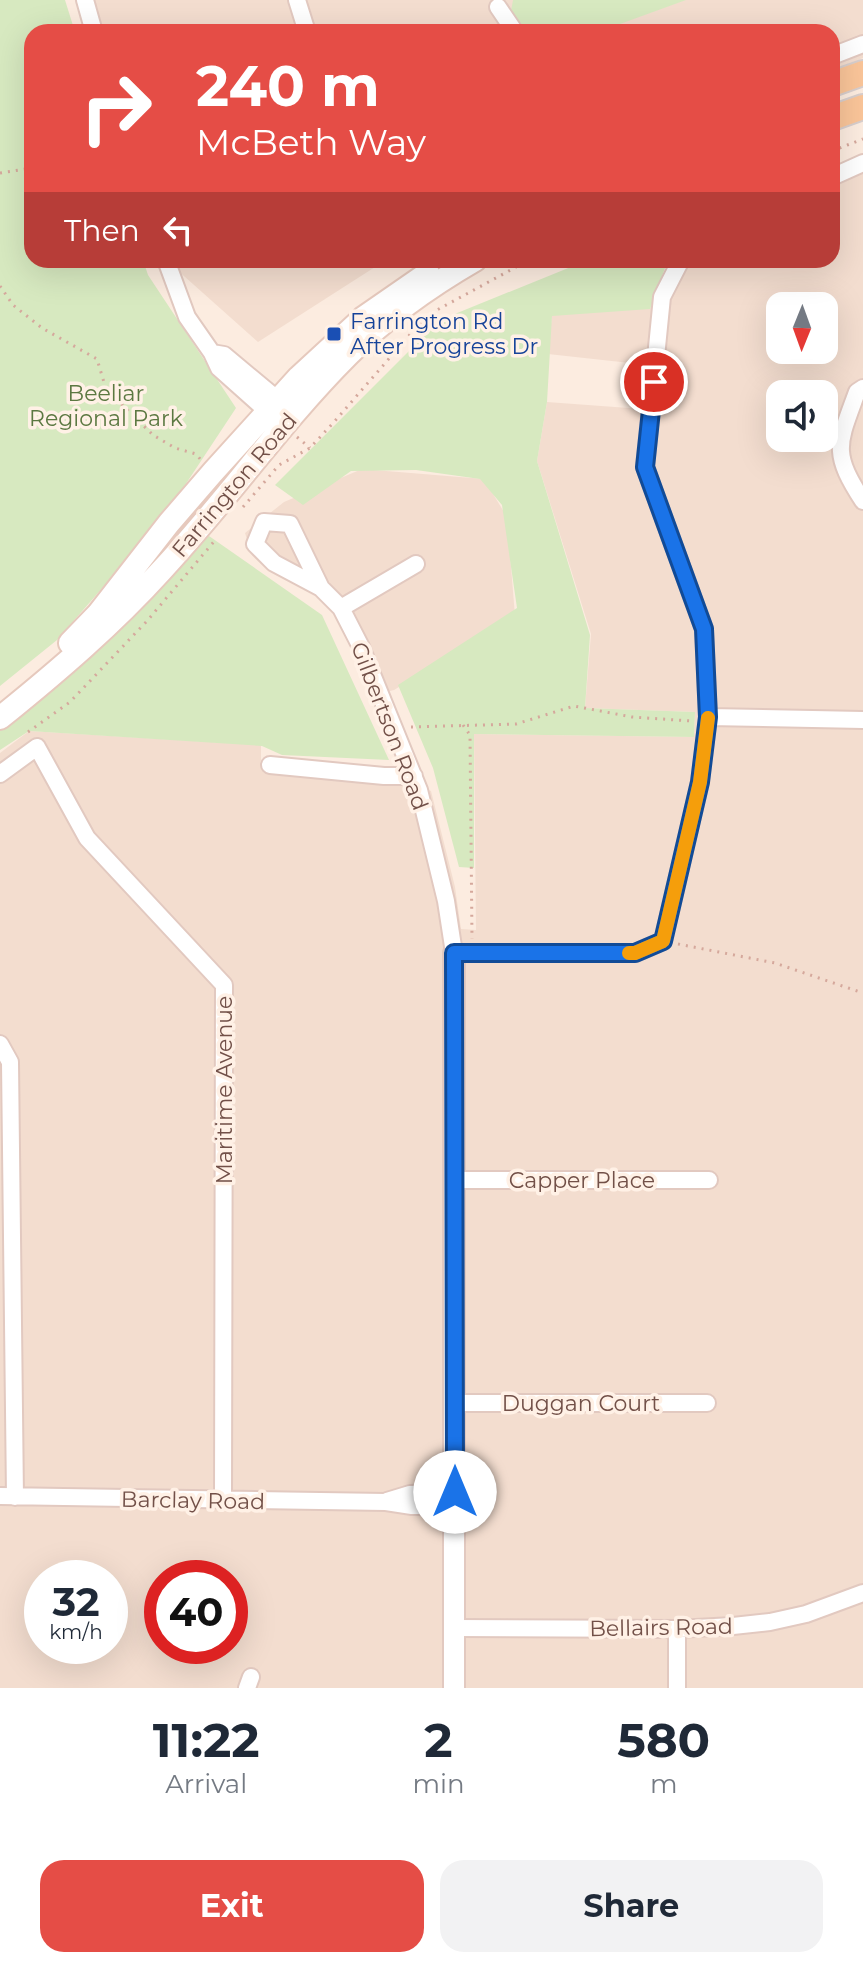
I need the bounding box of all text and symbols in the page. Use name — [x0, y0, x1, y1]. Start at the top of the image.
text: 240 m — [196, 52, 380, 120]
icon: right — [64, 56, 168, 160]
text: McBeth Way — [196, 120, 426, 164]
icon: left — [156, 208, 200, 252]
text: Then — [64, 212, 140, 249]
north arrow — [766, 292, 838, 364]
map controls — [766, 292, 838, 452]
place label: Farrington Rd After Progress Dr — [350, 308, 538, 360]
marker: Farrington Rd After Progress Dr — [325, 325, 343, 343]
pin — [620, 348, 688, 416]
icon: arrive — [632, 360, 676, 404]
park label: Beeliar Regional Park — [29, 380, 184, 432]
button: sound — [766, 380, 838, 452]
street label: Farrington Road — [166, 408, 303, 563]
street label: Gilbertson Road — [345, 638, 434, 814]
street label: Maritime Avenue — [211, 996, 238, 1184]
street label: Capper Place — [509, 1167, 655, 1194]
street label: Duggan Court — [502, 1390, 660, 1417]
position arrow — [413, 1450, 497, 1534]
street label: Barclay Road — [121, 1486, 265, 1515]
speed limit sign: 40 — [144, 1560, 248, 1664]
text: 32 — [52, 1577, 100, 1626]
street label: Bellairs Road — [589, 1613, 733, 1642]
text: km/h — [49, 1620, 103, 1644]
text: 11:22 — [153, 1711, 260, 1769]
text: 2 — [424, 1711, 453, 1769]
text: 580 — [617, 1711, 710, 1769]
text: Arrival — [165, 1768, 247, 1800]
text: min — [412, 1768, 465, 1800]
text: m — [650, 1768, 678, 1800]
button: Exit — [40, 1860, 424, 1952]
button: Share — [440, 1860, 823, 1952]

